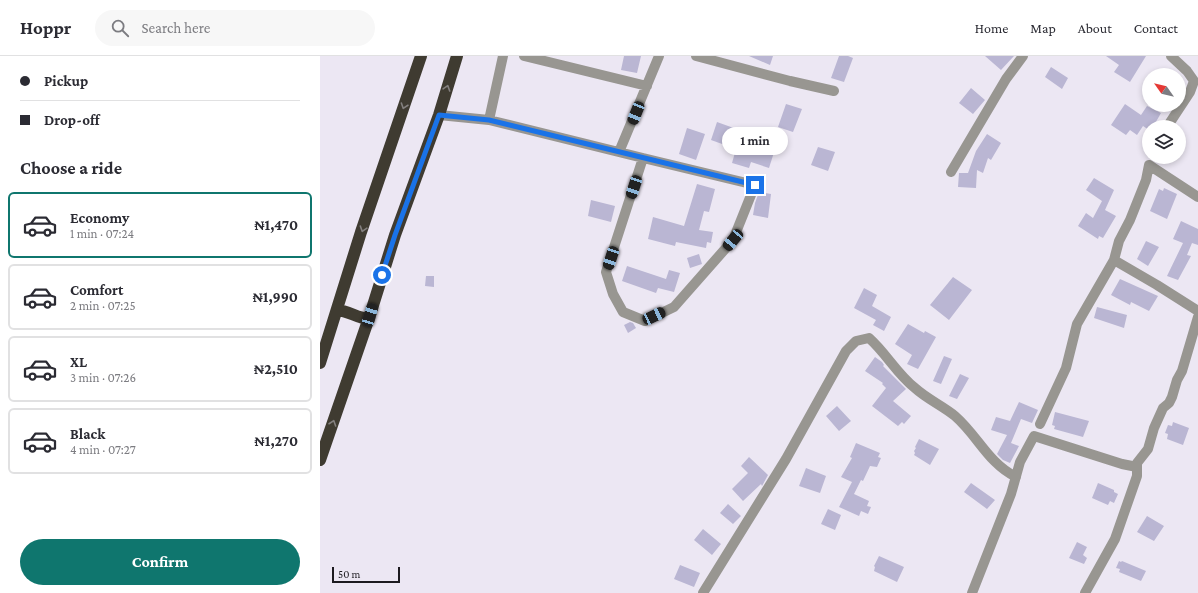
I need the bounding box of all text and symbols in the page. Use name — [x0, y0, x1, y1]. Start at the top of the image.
search box — [95, 10, 375, 46]
text: Hoppr — [20, 17, 71, 38]
icon: search — [109, 17, 131, 39]
text: Search here — [141, 20, 210, 36]
text: Home — [975, 20, 1008, 36]
text: Map — [1030, 20, 1056, 36]
text: About — [1078, 20, 1112, 36]
text: Contact — [1134, 20, 1178, 36]
north arrow — [1142, 68, 1186, 112]
map controls — [1142, 68, 1186, 164]
text: Pickup — [44, 73, 88, 89]
one-way arrow — [442, 85, 451, 92]
car — [626, 100, 646, 126]
one-way arrow — [400, 103, 409, 110]
text: Drop-off — [44, 112, 100, 128]
button: layers — [1142, 120, 1186, 164]
callout: 1 min — [722, 127, 788, 155]
text: 1 min — [740, 133, 770, 148]
text: Choose a ride — [20, 158, 122, 178]
car — [625, 174, 643, 200]
route end — [746, 176, 764, 194]
icon: car — [22, 207, 58, 243]
text: Economy — [70, 210, 129, 226]
text: ₦1,470 — [254, 217, 298, 233]
text: 1 min · 07:24 — [70, 226, 134, 241]
one-way arrow — [359, 226, 367, 233]
car — [721, 227, 745, 253]
car — [602, 245, 620, 271]
route start — [373, 266, 391, 284]
icon: car — [22, 279, 58, 315]
text: Comfort — [70, 282, 124, 298]
text: ₦1,990 — [253, 289, 298, 305]
text: 2 min · 07:25 — [70, 298, 136, 313]
car — [361, 302, 379, 328]
car — [641, 305, 667, 327]
icon: car — [22, 351, 58, 387]
text: XL — [70, 354, 87, 370]
text: ₦2,510 — [254, 361, 298, 377]
text: 3 min · 07:26 — [70, 370, 136, 385]
one-way arrow — [328, 420, 336, 427]
icon: car — [22, 423, 58, 459]
text: Black — [70, 426, 105, 442]
text: ₦1,270 — [255, 433, 298, 449]
text: 4 min · 07:27 — [70, 442, 136, 457]
button: Confirm — [20, 539, 300, 585]
scale bar — [332, 565, 400, 584]
text: 50 m — [338, 568, 360, 580]

